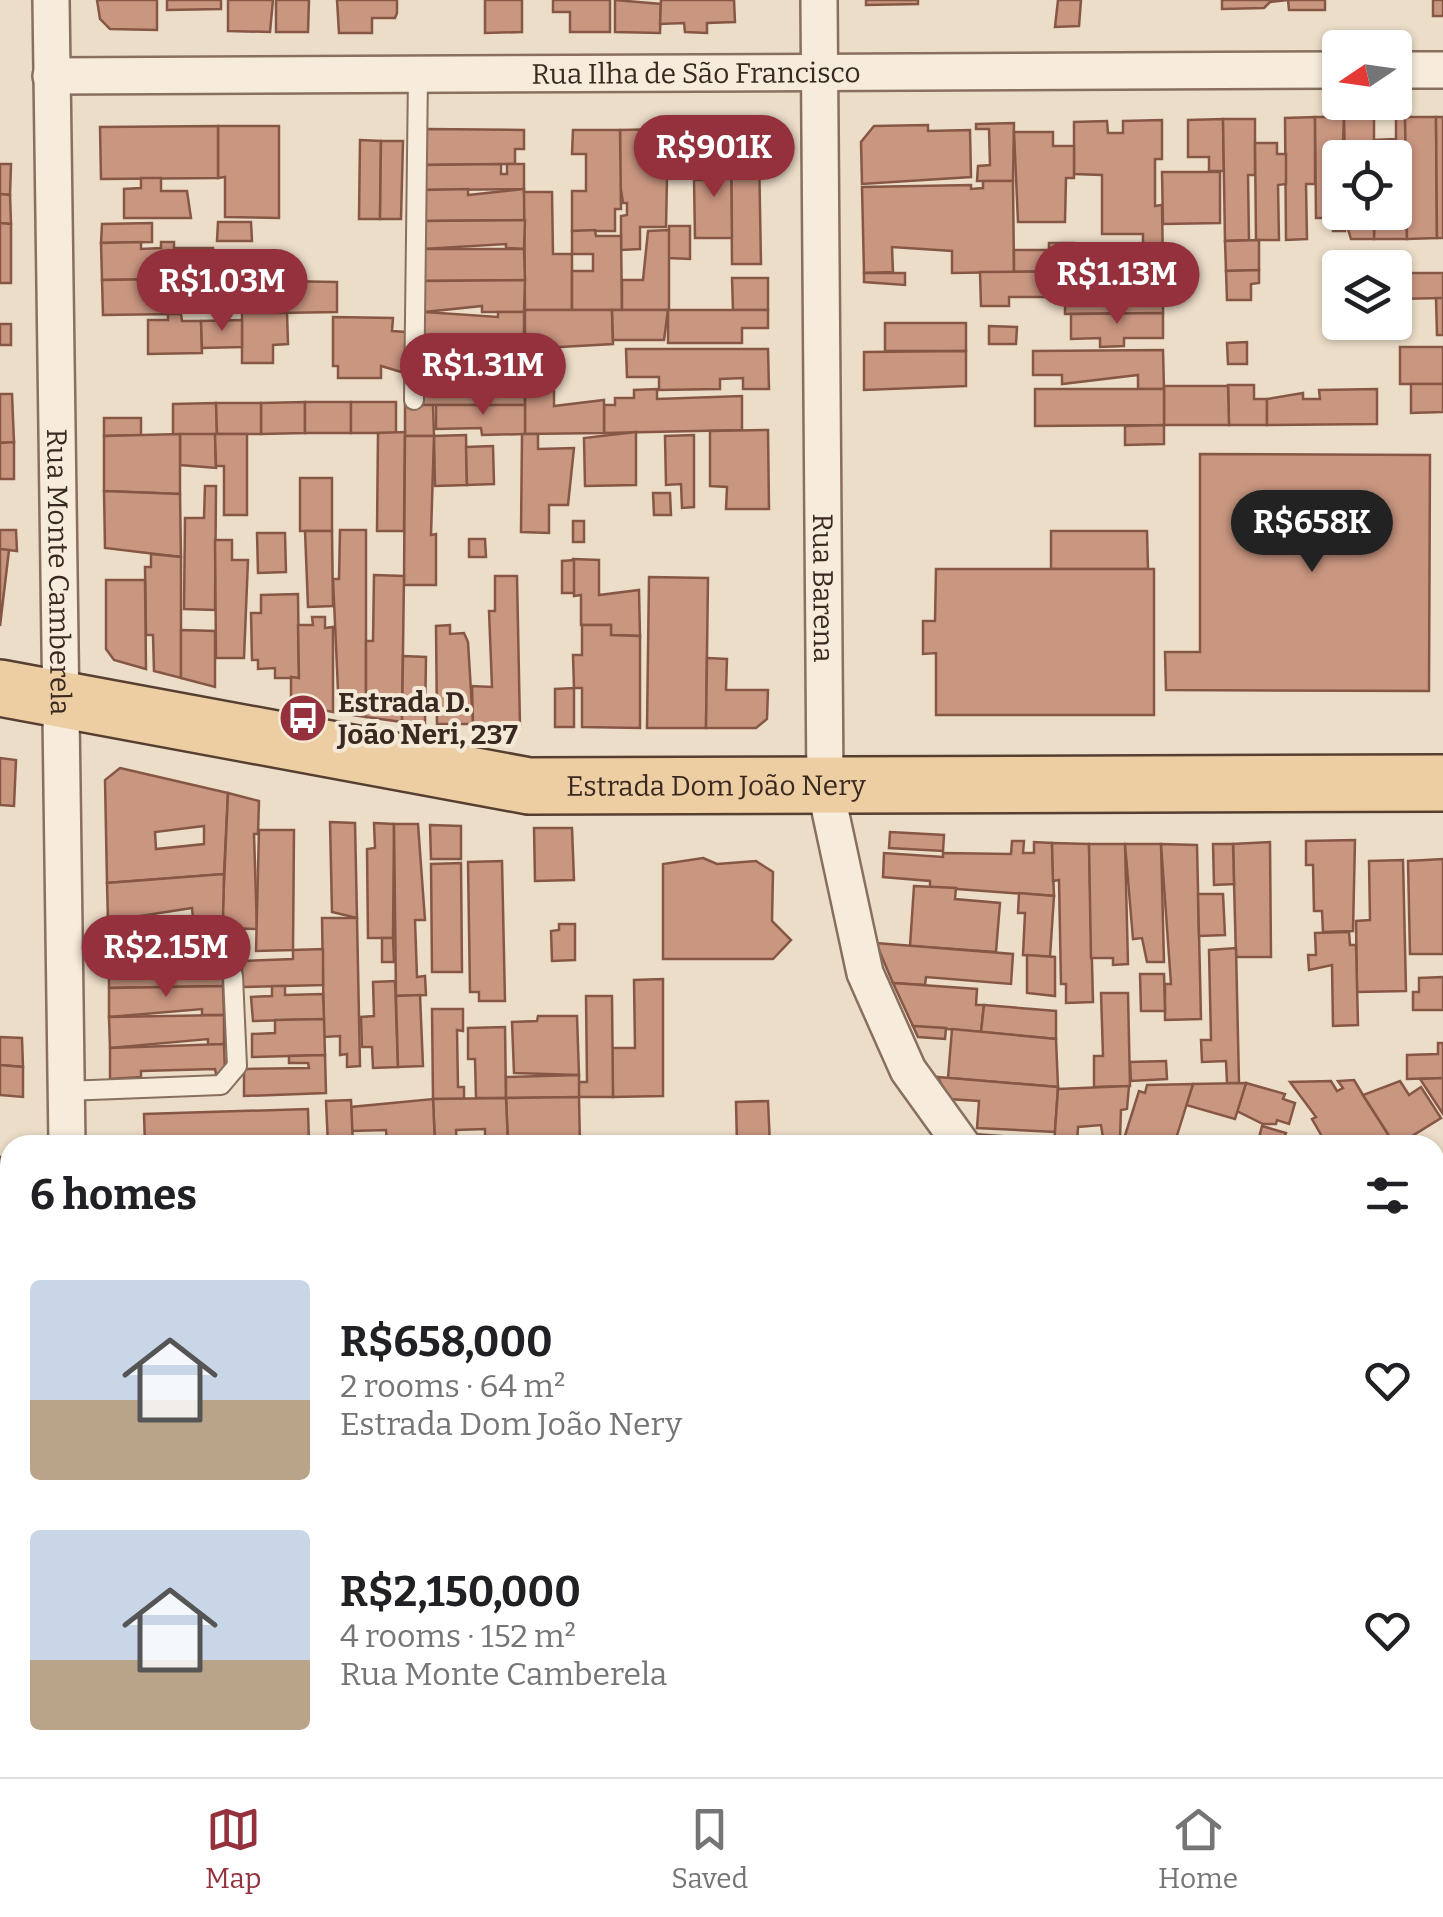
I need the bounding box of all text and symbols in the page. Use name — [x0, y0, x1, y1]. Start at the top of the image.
north arrow — [1322, 30, 1412, 120]
map controls — [1322, 30, 1412, 340]
street label: Rua Ilha de São Francisco — [531, 56, 861, 90]
pin: R$901K — [633, 115, 795, 200]
text: R$901K — [656, 128, 772, 166]
button: locate — [1322, 140, 1412, 230]
pin: R$1.13M — [1025, 242, 1209, 327]
pin: R$1.03M — [130, 249, 314, 334]
button: layers — [1322, 250, 1412, 340]
text: R$1.13M — [1057, 255, 1177, 293]
text: R$1.03M — [159, 262, 285, 300]
pin: R$1.31M — [391, 333, 575, 418]
text: R$1.31M — [422, 346, 544, 384]
street label: Rua Monte Camberela — [40, 428, 77, 715]
pin: R$658K — [1231, 490, 1393, 575]
text: R$658K — [1253, 503, 1371, 541]
street label: Rua Barena — [806, 513, 841, 663]
place label: Estrada D. João Neri, 237 — [336, 686, 518, 751]
bus stop icon: Estrada D. João Neri, 237 — [277, 692, 329, 744]
street label: Estrada Dom João Nery — [566, 768, 866, 802]
pin: R$2.15M — [74, 915, 258, 1000]
text: R$2.15M — [104, 928, 228, 966]
icon: filters — [1360, 1168, 1415, 1223]
text: 6 homes — [30, 1170, 197, 1220]
text: R$658,000 — [340, 1317, 553, 1367]
icon: home — [110, 1320, 230, 1440]
icon: heart — [1360, 1353, 1415, 1408]
text: 2 rooms · 64 m² — [340, 1367, 565, 1405]
text: Estrada Dom João Nery — [340, 1405, 682, 1443]
text: R$2,150,000 — [340, 1567, 581, 1617]
icon: home — [110, 1570, 230, 1690]
icon: heart — [1360, 1603, 1415, 1658]
text: 4 rooms · 152 m² — [340, 1617, 576, 1655]
text: Rua Monte Camberela — [340, 1655, 667, 1693]
tab: Map — [205, 1802, 261, 1895]
tab: Saved — [671, 1802, 748, 1895]
tab: Home — [1158, 1802, 1238, 1895]

